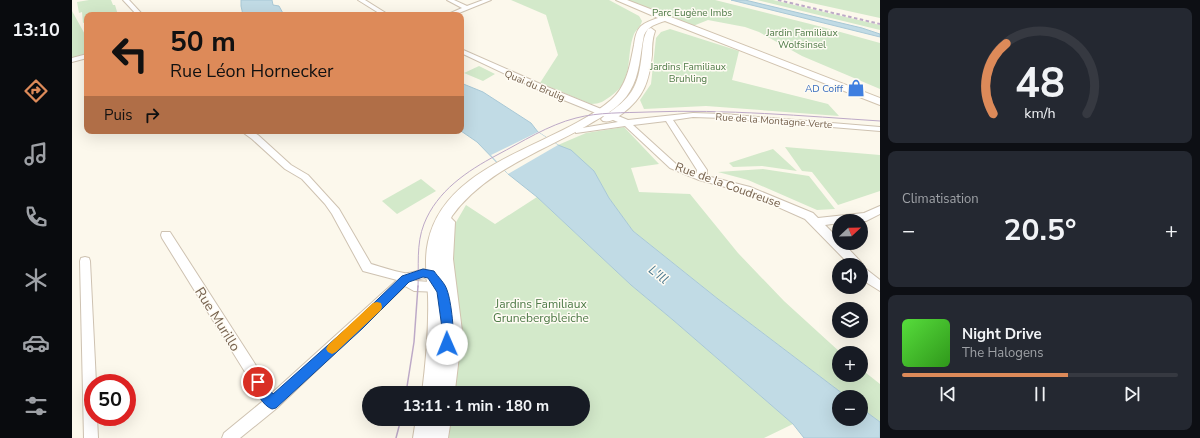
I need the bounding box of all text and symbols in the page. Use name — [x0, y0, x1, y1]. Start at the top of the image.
park label: Parc Eugène Imbs — [652, 6, 732, 20]
text: 13:10 — [12, 18, 60, 42]
text: 50 m — [170, 23, 236, 61]
park label: Jardin Familiaux Wolfsinsel — [765, 26, 838, 52]
icon: left — [104, 28, 156, 80]
text: 48 — [1015, 54, 1065, 111]
text: Rue Léon Hornecker — [170, 59, 334, 83]
park label: Jardins Familiaux Bruhling — [649, 60, 727, 86]
street label: Quai du Brulig — [502, 67, 567, 105]
icon: directions — [22, 77, 50, 105]
shop icon: AD Coiff — [846, 78, 866, 98]
place label: AD Coiff — [805, 82, 844, 96]
text: km/h — [1024, 103, 1056, 122]
icon: right — [141, 104, 163, 126]
text: Puis — [104, 105, 133, 125]
street label: Rue de la Montagne Verte — [715, 110, 833, 132]
icon: music — [22, 140, 50, 168]
street label: Rue de la Coudreuse — [673, 158, 783, 212]
text: Climatisation — [902, 190, 979, 208]
icon: phone — [22, 203, 50, 231]
text: 20.5° — [1004, 210, 1076, 251]
north arrow — [832, 214, 868, 250]
map controls — [832, 214, 868, 426]
text: − — [902, 216, 915, 246]
text: + — [1165, 216, 1178, 246]
button: sound — [832, 258, 868, 294]
water label: L'Ill — [645, 261, 672, 288]
icon: climate — [22, 266, 50, 294]
street label: Rue Murillo — [190, 284, 245, 355]
park label: Jardins Familiaux Grunebergbleiche — [493, 296, 589, 326]
button: layers — [832, 302, 868, 338]
position arrow — [426, 323, 468, 365]
text: Night Drive — [962, 324, 1042, 344]
icon: car — [22, 329, 50, 357]
text: The Halogens — [962, 344, 1043, 362]
button: + — [832, 346, 868, 382]
pin — [241, 365, 275, 399]
icon: arrive — [247, 371, 269, 393]
speed limit sign: 50 — [84, 374, 136, 426]
icon: previous — [937, 383, 959, 405]
icon: pause — [1029, 383, 1051, 405]
icon: next — [1121, 383, 1143, 405]
button: − — [832, 390, 868, 426]
icon: filters — [22, 392, 50, 420]
text: 13:11 · 1 min · 180 m — [403, 396, 549, 416]

